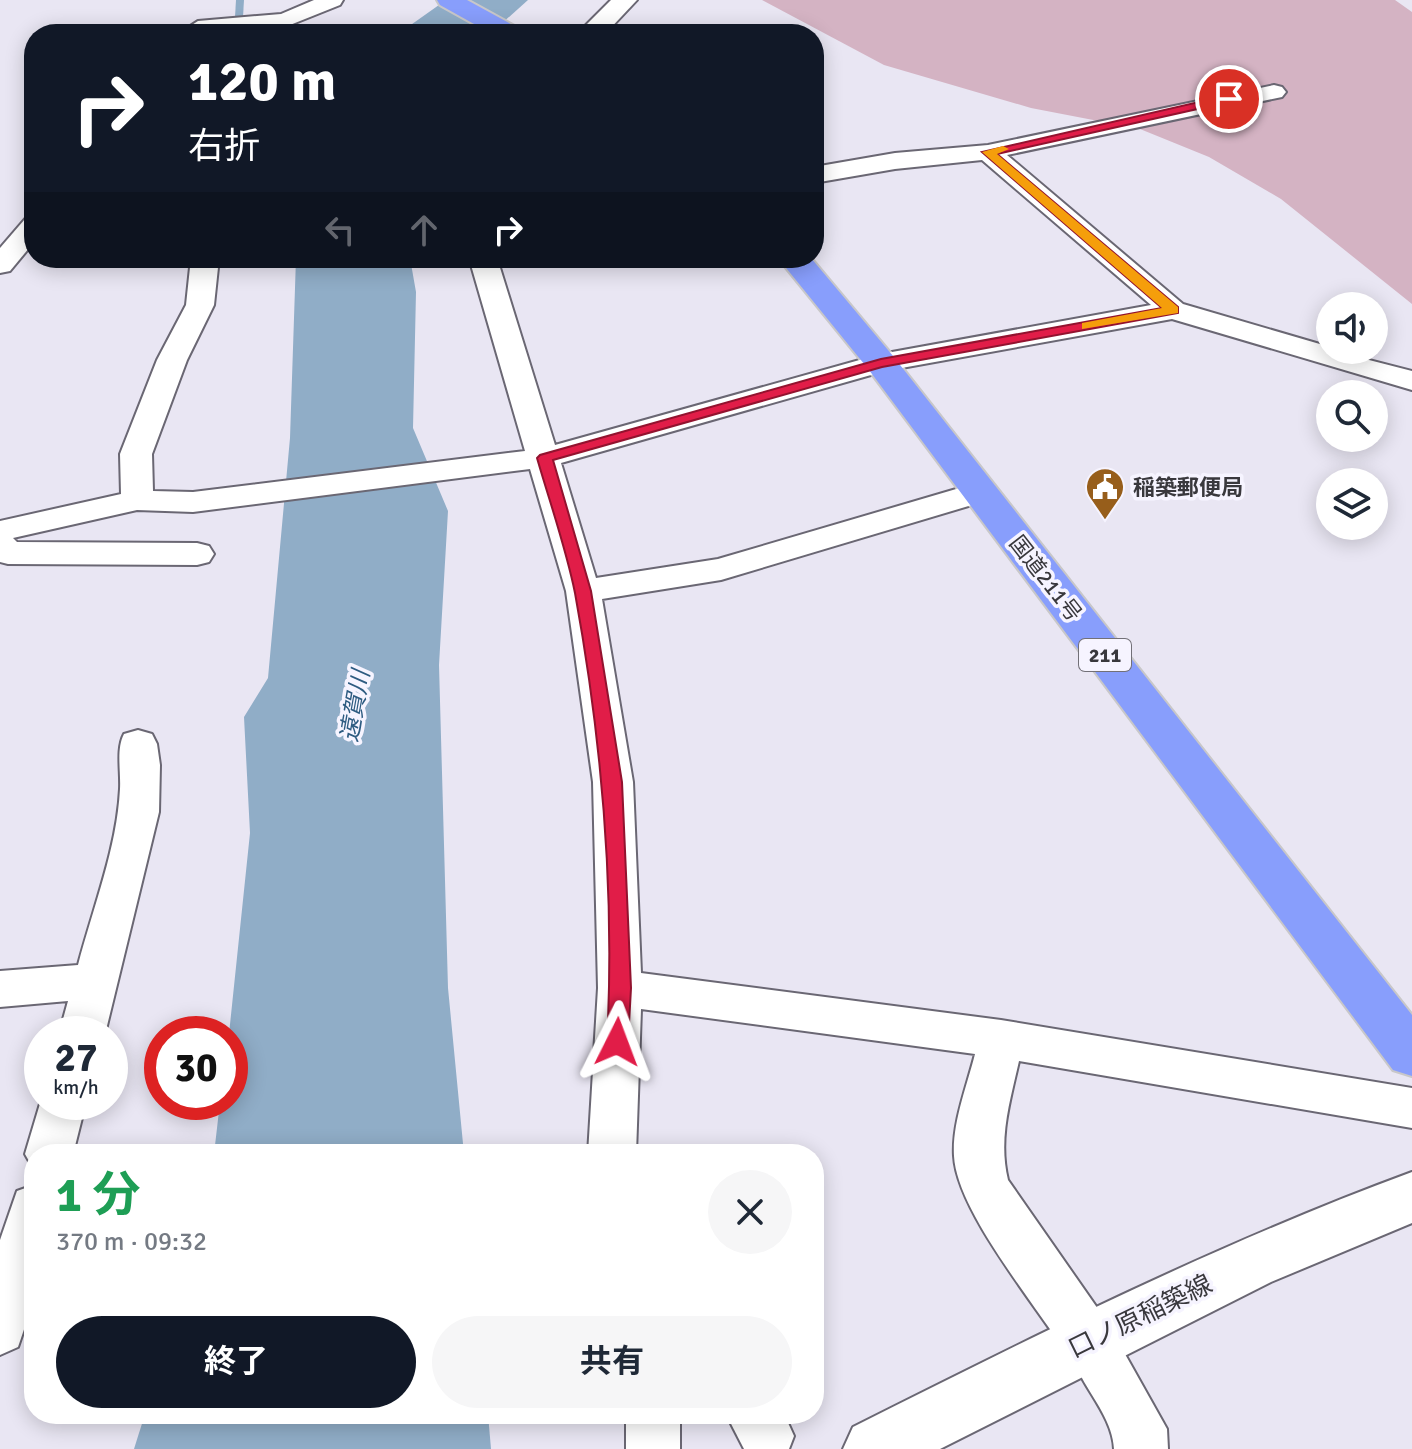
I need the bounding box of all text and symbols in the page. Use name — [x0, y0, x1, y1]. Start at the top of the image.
text: 120 m — [188, 47, 336, 116]
icon: right — [56, 56, 160, 160]
pin — [1195, 65, 1263, 133]
icon: arrive — [1207, 77, 1251, 121]
text: 右折 — [188, 124, 260, 169]
icon: left — [318, 208, 362, 252]
icon: ahead — [402, 208, 446, 252]
icon: right — [486, 208, 530, 252]
map controls — [1316, 292, 1388, 540]
button: sound — [1316, 292, 1388, 364]
button: search — [1316, 380, 1388, 452]
public building icon: 稲築郵便局 — [1084, 466, 1126, 521]
button: layers — [1316, 468, 1388, 540]
place label: 稲築郵便局 — [1133, 474, 1243, 501]
street label: 国道211号 — [1004, 530, 1088, 627]
road number: 211 — [1079, 639, 1131, 671]
water label: 遠賀川 — [334, 665, 377, 744]
position arrow — [575, 1000, 659, 1084]
speed limit sign: 30 — [144, 1016, 248, 1120]
text: 27 — [54, 1033, 98, 1083]
text: km/h — [53, 1075, 99, 1100]
text: 1 分 — [56, 1166, 140, 1225]
button: close — [708, 1170, 792, 1254]
text: 370 m · 09:32 — [56, 1226, 207, 1258]
street label: 口ノ原稲築線 — [1063, 1268, 1218, 1365]
button: 終了 — [56, 1316, 416, 1408]
button: 共有 — [432, 1316, 792, 1408]

